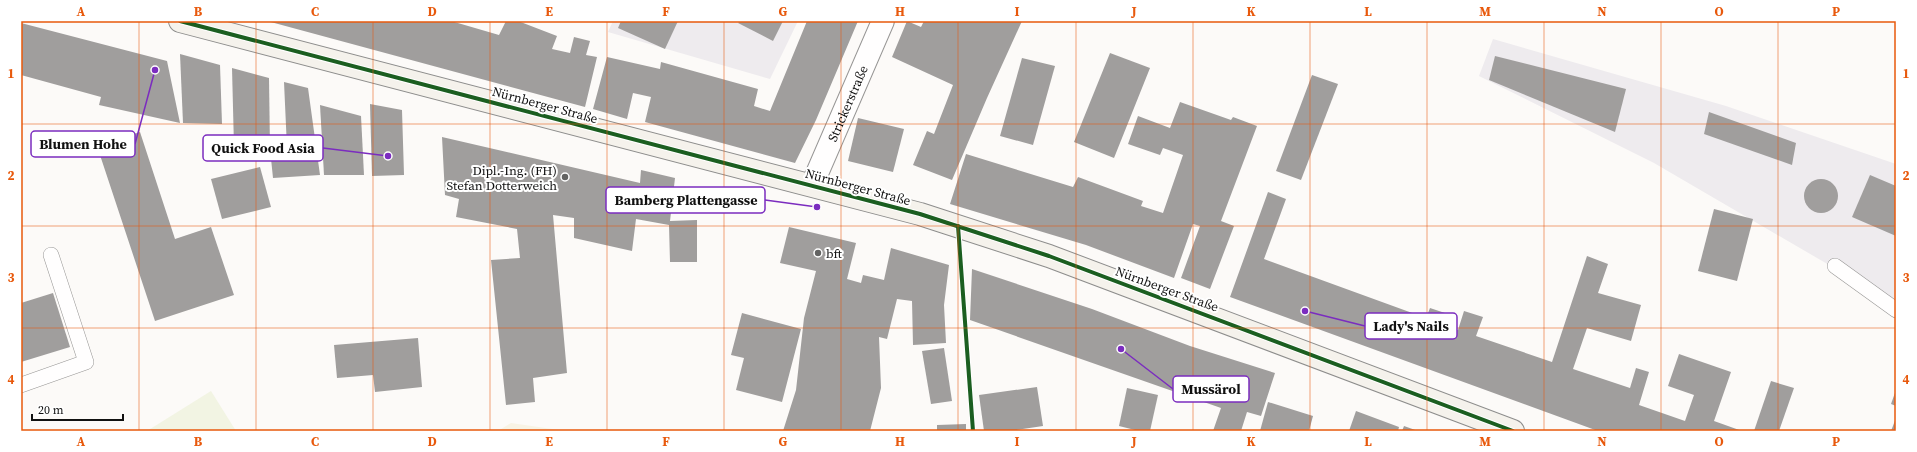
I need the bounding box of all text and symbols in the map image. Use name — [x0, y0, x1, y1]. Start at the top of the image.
text: A — [77, 3, 86, 20]
text: B — [194, 3, 203, 20]
text: C — [311, 3, 319, 20]
text: D — [427, 3, 437, 20]
text: E — [545, 3, 553, 20]
text: F — [662, 3, 670, 20]
text: G — [779, 3, 788, 20]
text: H — [895, 3, 905, 20]
text: I — [1014, 3, 1020, 20]
text: J — [1130, 3, 1137, 20]
text: K — [1246, 3, 1256, 20]
text: L — [1364, 3, 1372, 20]
text: M — [1479, 3, 1491, 20]
text: N — [1597, 3, 1607, 20]
text: O — [1714, 3, 1724, 20]
text: P — [1832, 3, 1840, 20]
street label: Strickerstraße — [823, 62, 871, 144]
text: 1 — [7, 65, 15, 82]
text: 1 — [1902, 65, 1910, 82]
street label: Nürnberger Straße — [490, 83, 600, 127]
callout: Blumen Hohe — [31, 131, 135, 157]
text: Blumen Hohe — [39, 134, 127, 154]
callout: Quick Food Asia — [203, 135, 323, 161]
text: Quick Food Asia — [211, 138, 315, 158]
place label: Dipl.-Ing. (FH) Stefan Dotterweich — [446, 162, 557, 194]
street label: Nürnberger Straße — [803, 165, 913, 209]
text: 2 — [7, 167, 15, 184]
text: 2 — [1902, 167, 1910, 184]
marker: Dipl.-Ing. (FH) Stefan Dotterweich — [560, 172, 570, 182]
callout: Bamberg Plattengasse — [606, 187, 765, 213]
text: Bamberg Plattengasse — [615, 190, 757, 210]
place label: bft — [826, 245, 843, 262]
marker: bft — [813, 248, 823, 258]
street label: Nürnberger Straße — [1113, 262, 1221, 316]
text: 3 — [7, 269, 15, 286]
text: 3 — [1902, 269, 1910, 286]
callout: Lady's Nails — [1365, 313, 1457, 339]
text: Lady's Nails — [1373, 316, 1449, 336]
text: 4 — [7, 371, 15, 388]
text: 4 — [1902, 371, 1910, 388]
callout: Mussärol — [1173, 376, 1249, 402]
text: Mussärol — [1181, 379, 1241, 399]
scale bar — [32, 396, 123, 422]
text: 20 m — [38, 402, 64, 418]
text: A — [77, 433, 86, 450]
text: B — [194, 433, 203, 450]
text: C — [311, 433, 319, 450]
text: D — [427, 433, 437, 450]
text: E — [545, 433, 553, 450]
text: F — [662, 433, 670, 450]
text: G — [779, 433, 788, 450]
text: H — [895, 433, 905, 450]
text: I — [1014, 433, 1020, 450]
text: J — [1130, 433, 1137, 450]
text: K — [1246, 433, 1256, 450]
text: L — [1364, 433, 1372, 450]
text: M — [1479, 433, 1491, 450]
text: N — [1597, 433, 1607, 450]
text: O — [1714, 433, 1724, 450]
text: P — [1832, 433, 1840, 450]

